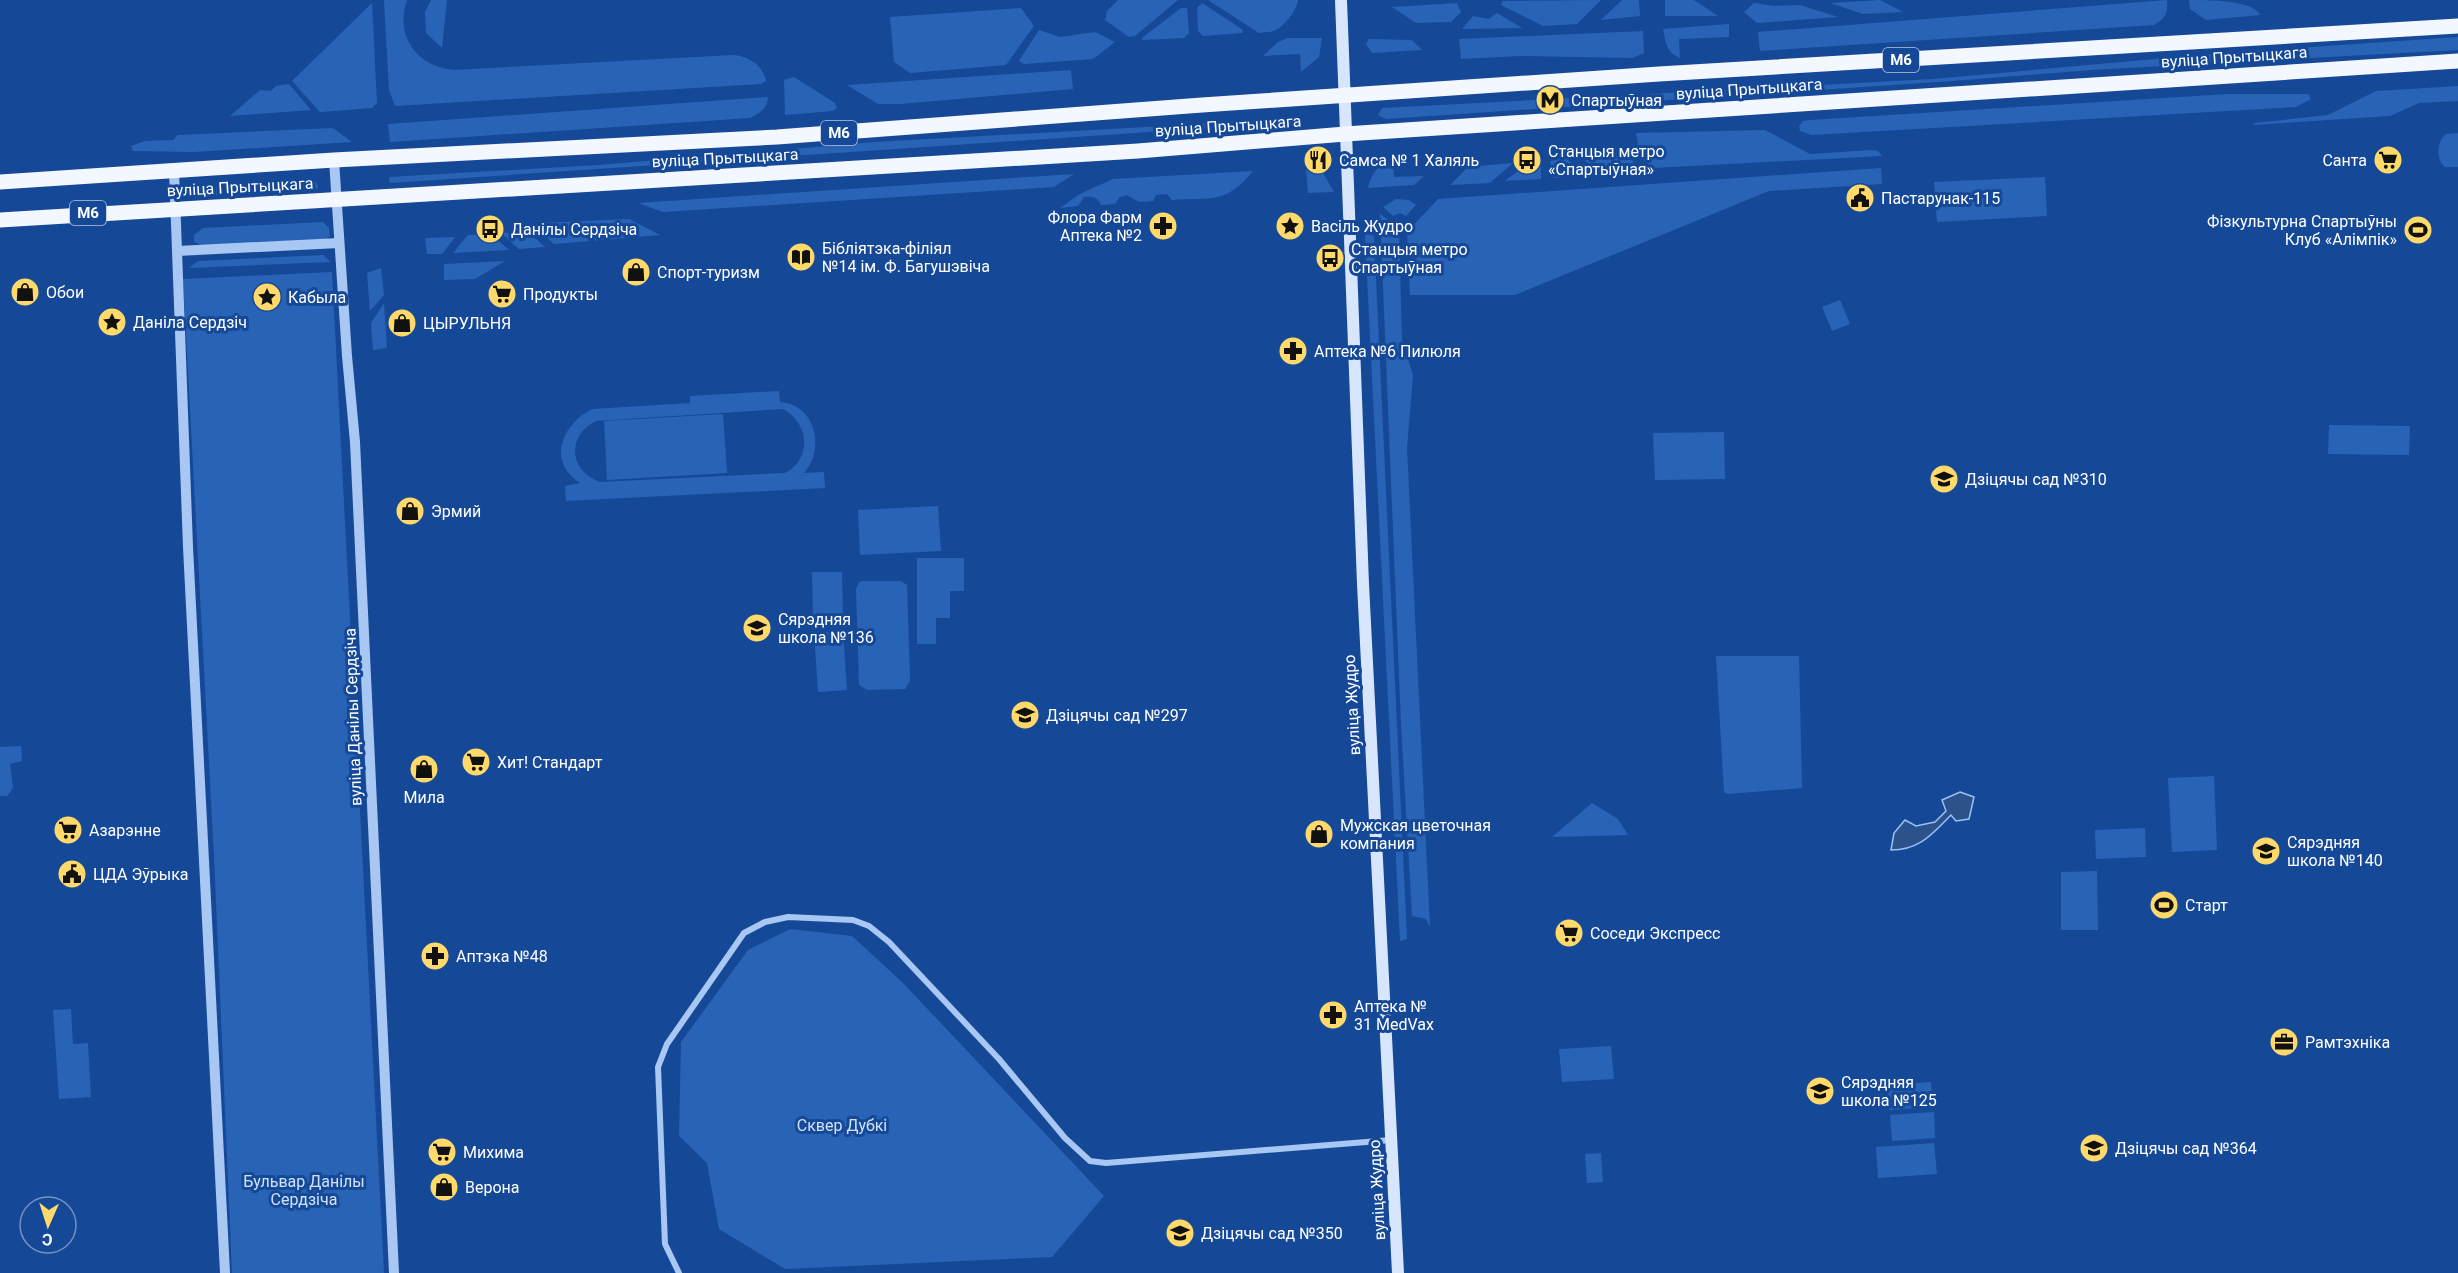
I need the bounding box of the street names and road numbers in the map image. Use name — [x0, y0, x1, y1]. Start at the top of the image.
street label: вуліца Прытыцкага — [2160, 42, 2308, 72]
road number: М6 — [1883, 48, 1919, 72]
street label: вуліца Прытыцкага — [1675, 74, 1823, 104]
street label: вуліца Прытыцкага — [1154, 111, 1302, 141]
road number: М6 — [821, 121, 857, 145]
street label: вуліца Прытыцкага — [651, 145, 799, 171]
street label: вуліца Прытыцкага — [166, 174, 314, 200]
road number: М6 — [70, 201, 106, 225]
street label: вуліца Данілы Сердзіча — [340, 628, 366, 806]
street label: вуліца Жудро — [1340, 654, 1364, 756]
street label: вуліца Жудро — [1365, 1139, 1389, 1241]

